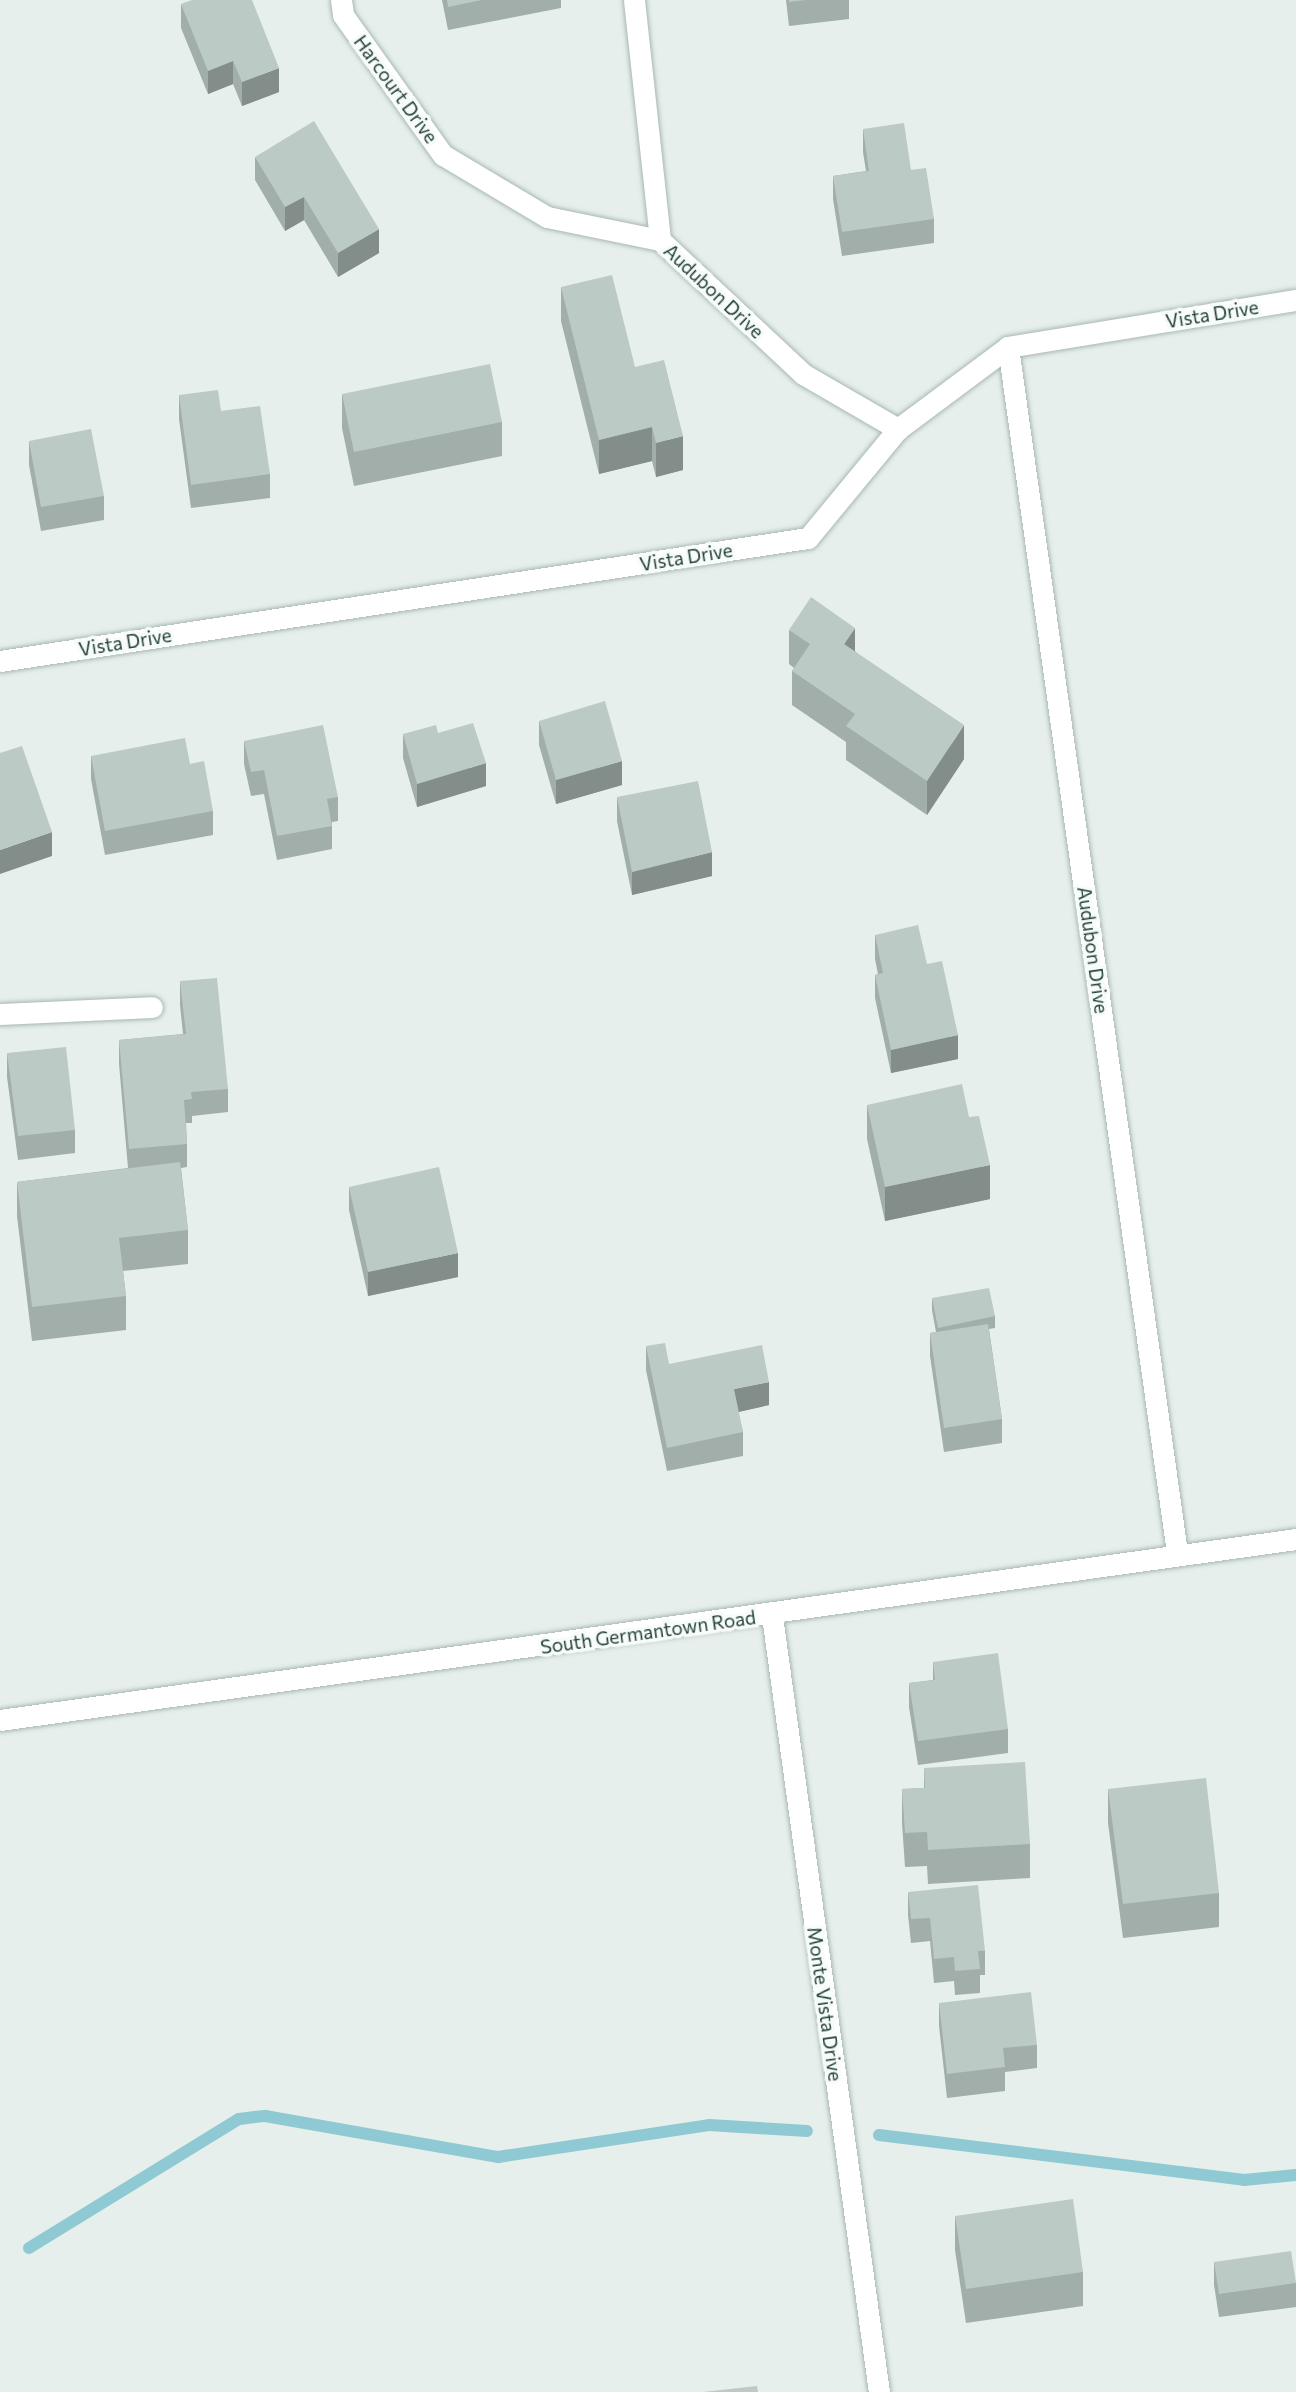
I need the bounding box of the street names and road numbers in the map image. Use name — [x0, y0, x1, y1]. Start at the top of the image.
street label: Harcourt Drive — [349, 31, 443, 147]
street label: Audubon Drive — [659, 239, 769, 343]
street label: Vista Drive — [1164, 295, 1260, 333]
street label: Vista Drive — [638, 538, 734, 576]
street label: Vista Drive — [77, 623, 173, 661]
street label: Audubon Drive — [1073, 885, 1113, 1015]
street label: South Germantown Road — [539, 1606, 757, 1658]
street label: Monte Vista Drive — [803, 1925, 847, 2083]

